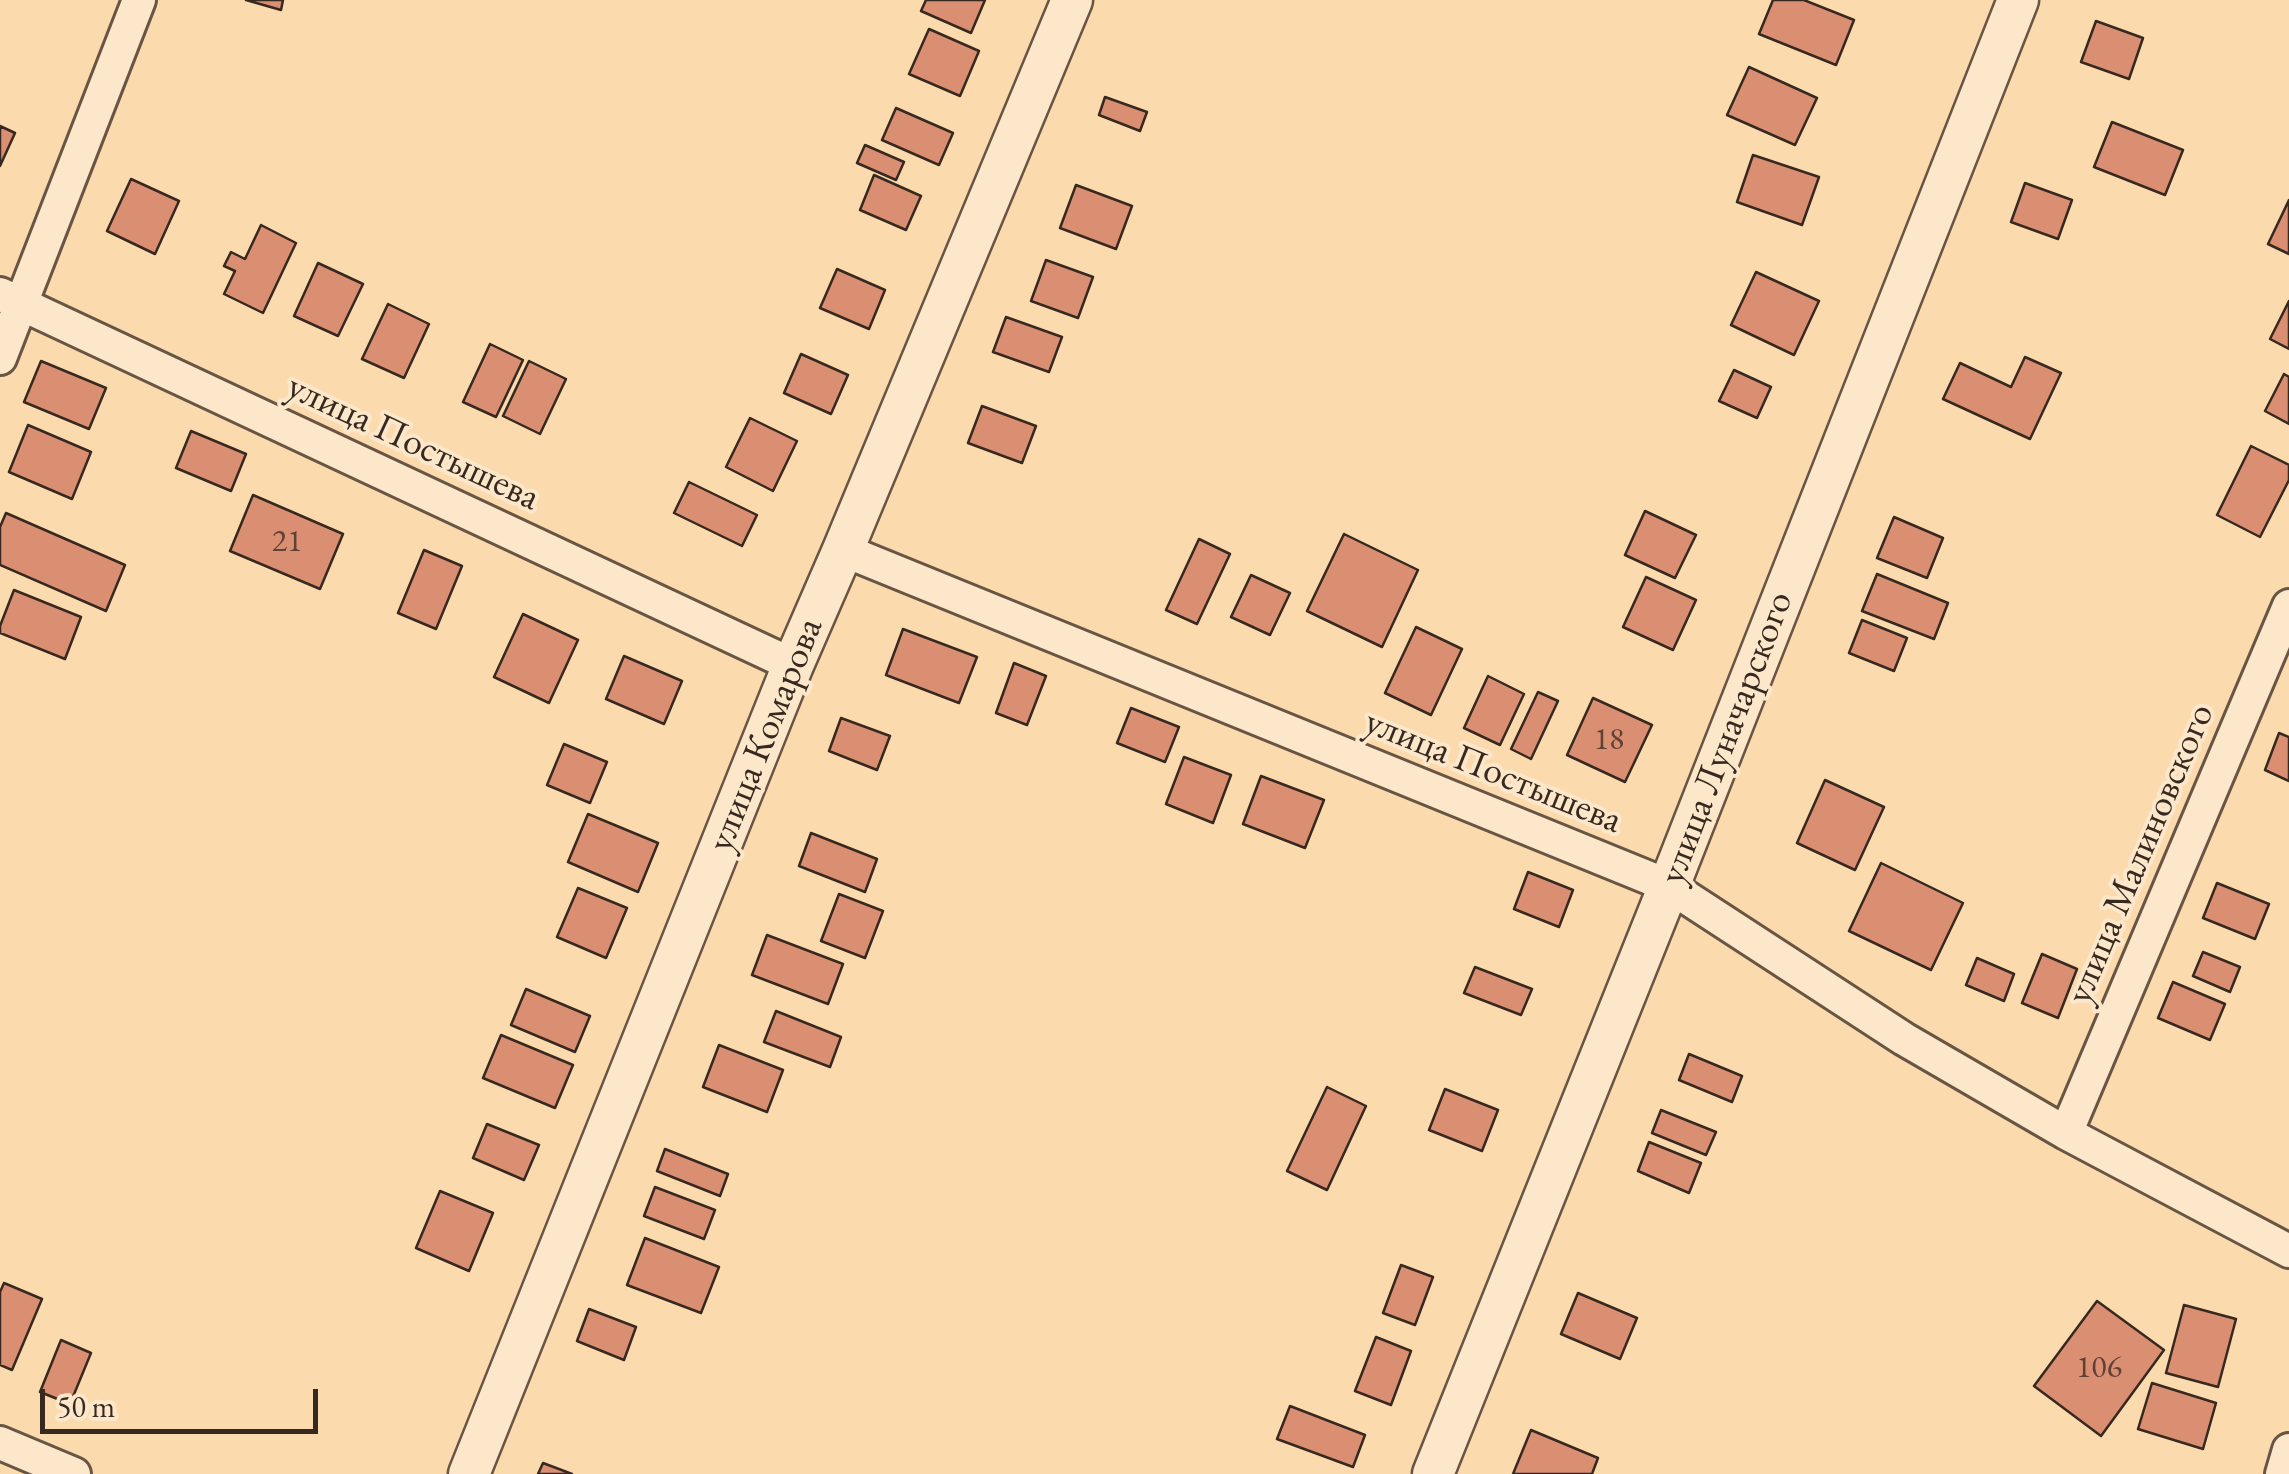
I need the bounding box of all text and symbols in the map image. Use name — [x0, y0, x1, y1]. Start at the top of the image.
street label: улица Постышева — [280, 365, 546, 521]
house number: 21 — [272, 523, 302, 561]
street label: улица Луначарского — [1650, 585, 1804, 891]
street label: улица Комарова — [698, 612, 834, 858]
street label: улица Малиновского — [2057, 697, 2225, 1011]
street label: улица Постышева — [1358, 700, 1628, 844]
house number: 18 — [1594, 721, 1624, 759]
house number: 106 — [2076, 1349, 2122, 1387]
scale bar — [45, 1369, 322, 1431]
text: 50 m — [57, 1387, 115, 1426]

